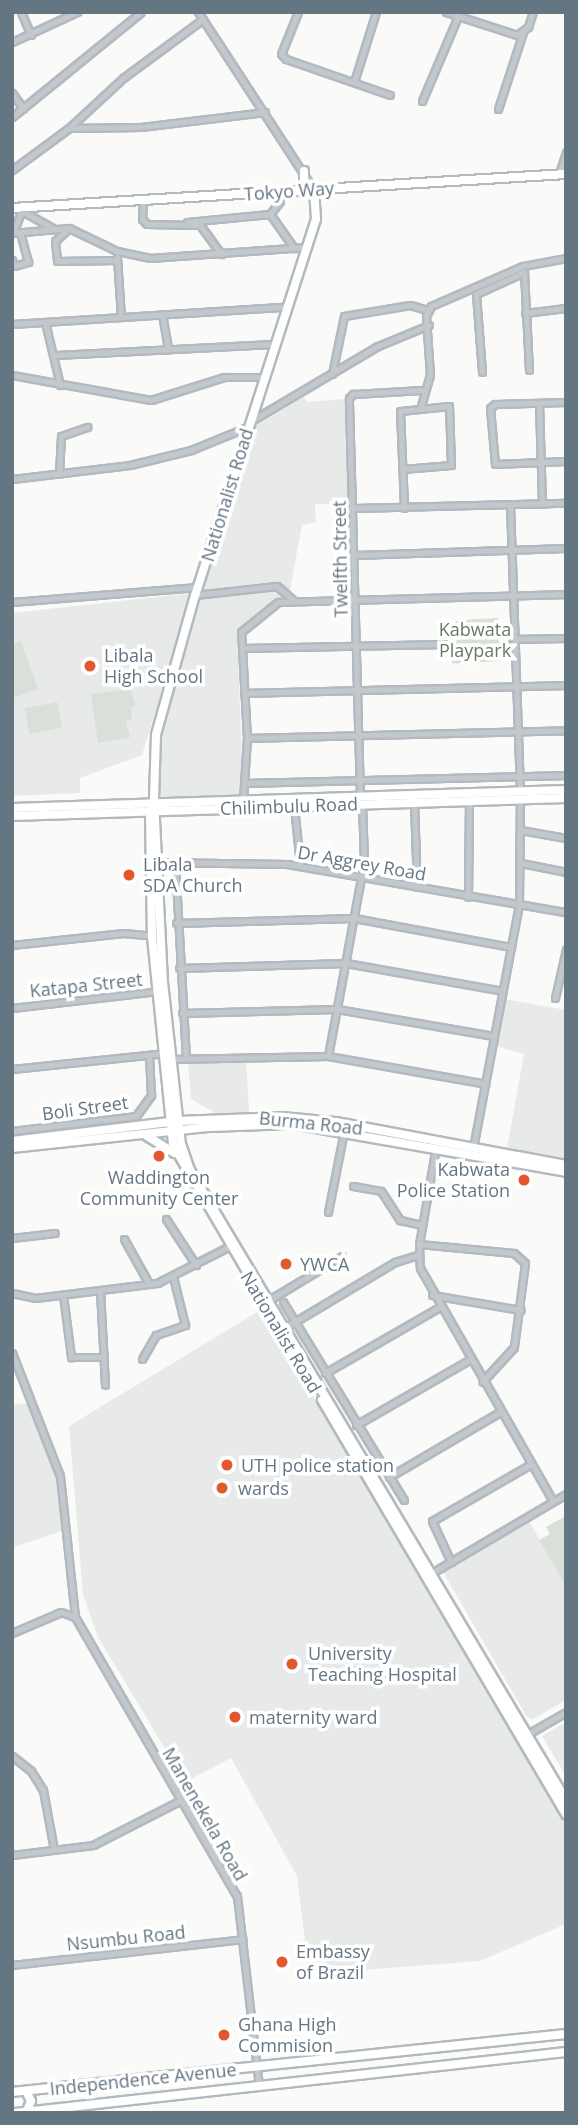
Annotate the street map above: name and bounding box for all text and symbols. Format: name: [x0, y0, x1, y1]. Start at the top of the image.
street label: Tokyo Way: [243, 177, 335, 205]
street label: Nationalist Road: [196, 426, 258, 564]
street label: Twelfth Street: [328, 500, 352, 618]
park label: Kabwata Playpark: [439, 619, 511, 662]
place label: Libala High School: [104, 645, 203, 688]
marker: Libala High School: [82, 658, 98, 674]
street label: Chilimbulu Road: [220, 793, 358, 819]
street label: Dr Aggrey Road: [296, 841, 428, 885]
place label: Libala SDA Church: [143, 854, 242, 896]
marker: Libala SDA Church: [121, 867, 137, 883]
street label: Katapa Street: [28, 968, 144, 1002]
street label: Boli Street: [41, 1091, 129, 1125]
street label: Burma Road: [258, 1107, 364, 1139]
marker: Waddington Community Center: [151, 1148, 167, 1164]
place label: Kabwata Police Station: [397, 1159, 510, 1202]
place label: Waddington Community Center: [80, 1167, 238, 1210]
marker: Kabwata Police Station: [516, 1172, 532, 1188]
place label: YWCA: [300, 1253, 349, 1275]
marker: YWCA: [278, 1256, 294, 1272]
street label: Nationalist Road: [236, 1267, 326, 1397]
place label: UTH police station: [241, 1454, 394, 1476]
marker: UTH police station: [219, 1457, 235, 1473]
place label: wards: [238, 1477, 289, 1499]
marker: wards: [212, 1478, 232, 1498]
place label: University Teaching Hospital: [308, 1643, 457, 1686]
marker: University Teaching Hospital: [282, 1654, 302, 1674]
place label: maternity ward: [249, 1706, 378, 1728]
marker: maternity ward: [227, 1709, 243, 1725]
street label: Manenekela Road: [158, 1744, 252, 1884]
street label: Nsumbu Road: [65, 1921, 187, 1955]
place label: Embassy of Brazil: [296, 1941, 370, 1983]
marker: Embassy of Brazil: [274, 1954, 290, 1970]
place label: Ghana High Commision: [238, 2014, 336, 2056]
marker: Ghana High Commision: [216, 2027, 232, 2043]
street label: Independence Avenue: [49, 2058, 237, 2100]

